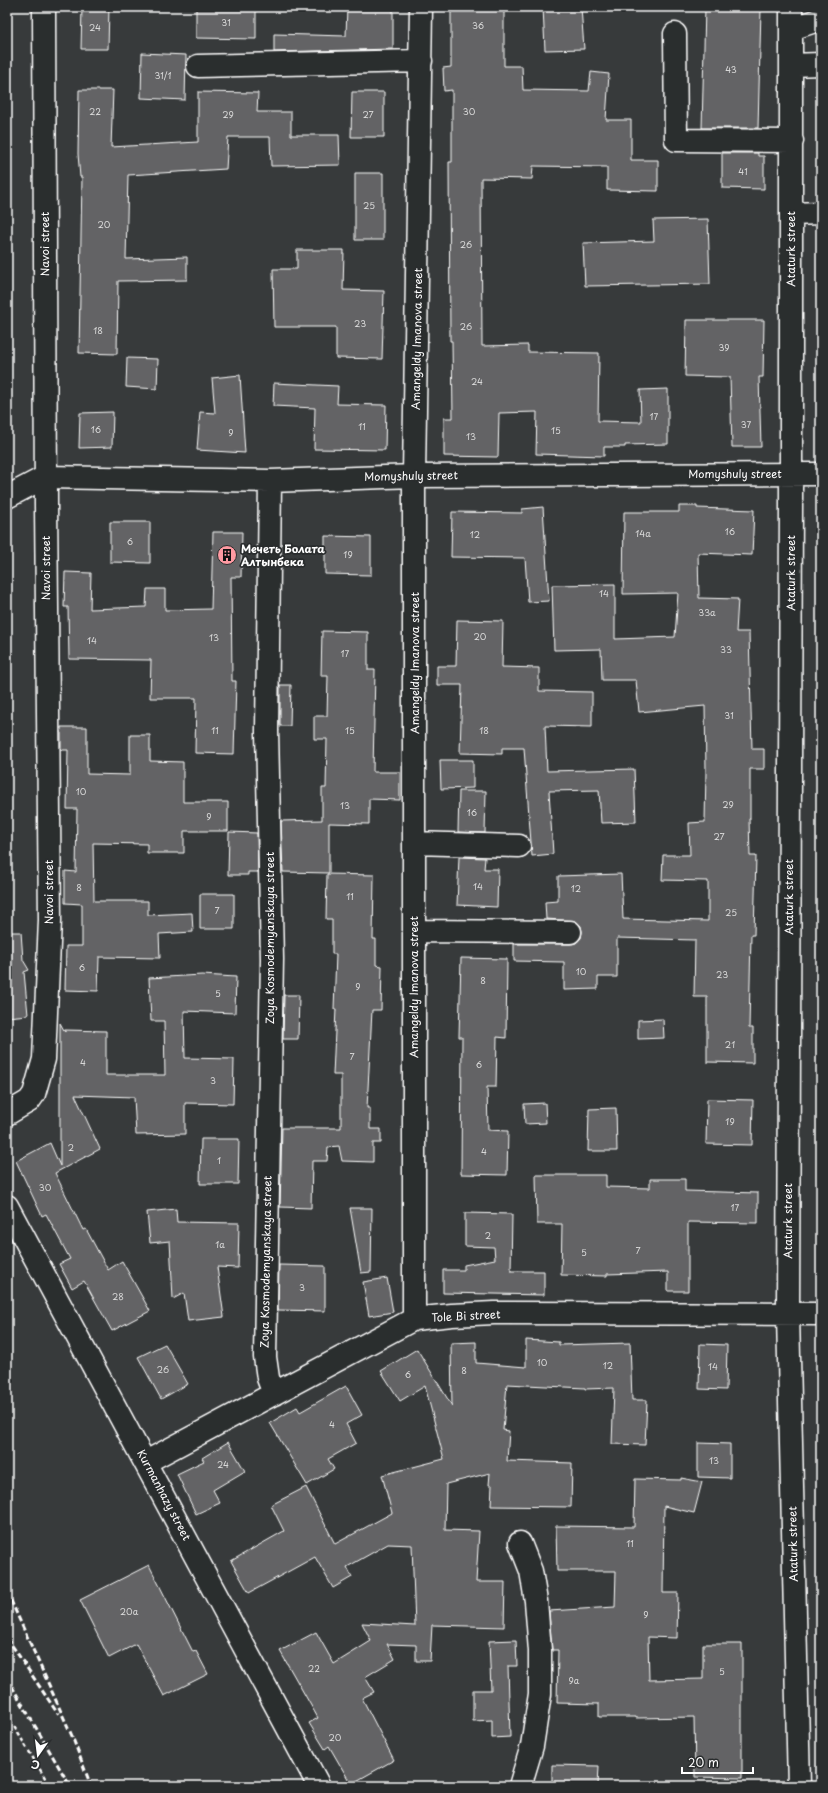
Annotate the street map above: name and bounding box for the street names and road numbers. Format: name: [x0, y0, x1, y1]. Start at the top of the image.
street label: Navoi street: [36, 211, 53, 276]
street label: Ataturk street: [782, 211, 799, 287]
street label: Amangeldy Imanova street: [407, 267, 426, 410]
street label: Momyshuly street: [688, 465, 782, 482]
street label: Momyshuly street: [364, 466, 458, 485]
street label: Navoi street: [37, 535, 54, 600]
street label: Ataturk street: [782, 535, 799, 611]
street label: Amangeldy Imanova street: [406, 592, 423, 734]
street label: Zoya Kosmodemyanskaya street: [261, 851, 278, 1024]
street label: Navoi street: [40, 859, 57, 924]
street label: Ataturk street: [780, 859, 797, 935]
street label: Amangeldy Imanova street: [405, 916, 422, 1058]
street label: Zoya Kosmodemyanskaya street: [255, 1175, 276, 1348]
street label: Ataturk street: [779, 1183, 796, 1259]
street label: Tole Bi street: [431, 1305, 501, 1326]
street label: Kurmanhazy street: [133, 1446, 196, 1544]
street label: Ataturk street: [783, 1506, 802, 1582]

